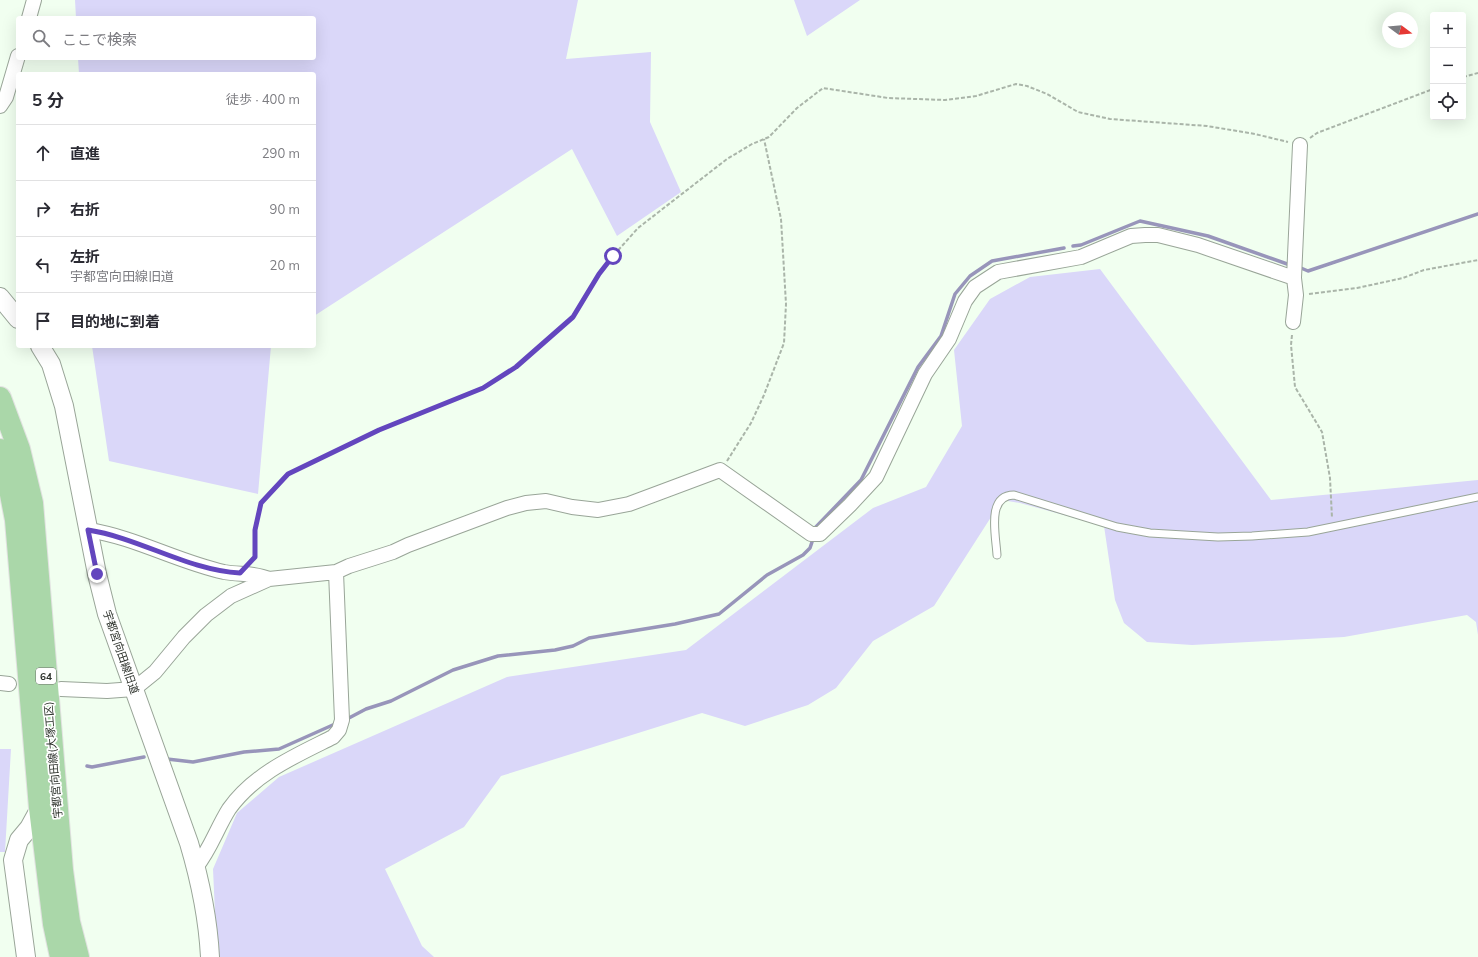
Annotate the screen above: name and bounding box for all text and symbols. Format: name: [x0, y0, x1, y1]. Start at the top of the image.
north arrow: [1382, 12, 1418, 48]
map controls: [1430, 12, 1466, 120]
button: +: [1430, 12, 1466, 48]
search box: [16, 16, 316, 60]
icon: search: [30, 27, 52, 49]
text: ここで検索: [62, 30, 137, 49]
button: −: [1430, 48, 1466, 84]
button: locate: [1430, 84, 1466, 120]
text: 5 分: [32, 89, 64, 110]
text: 徒歩 · 400 m: [226, 91, 300, 107]
icon: ahead: [32, 142, 54, 164]
text: 直進: [70, 144, 100, 163]
text: 290 m: [262, 145, 300, 161]
icon: right: [32, 198, 54, 220]
text: 右折: [70, 200, 100, 219]
text: 90 m: [270, 201, 300, 217]
text: 左折: [70, 247, 100, 266]
route start: [604, 247, 622, 265]
icon: left: [32, 254, 54, 276]
text: 20 m: [270, 257, 300, 273]
text: 宇都宮向田線旧道: [70, 268, 174, 284]
icon: arrive: [32, 310, 54, 332]
text: 目的地に到着: [70, 312, 160, 331]
route end: [88, 565, 106, 583]
street label: 宇都宮向田線旧道: [100, 608, 142, 696]
road number: 64: [36, 668, 56, 684]
street label: 宇都宮向田線(大塚工区): [41, 701, 65, 819]

